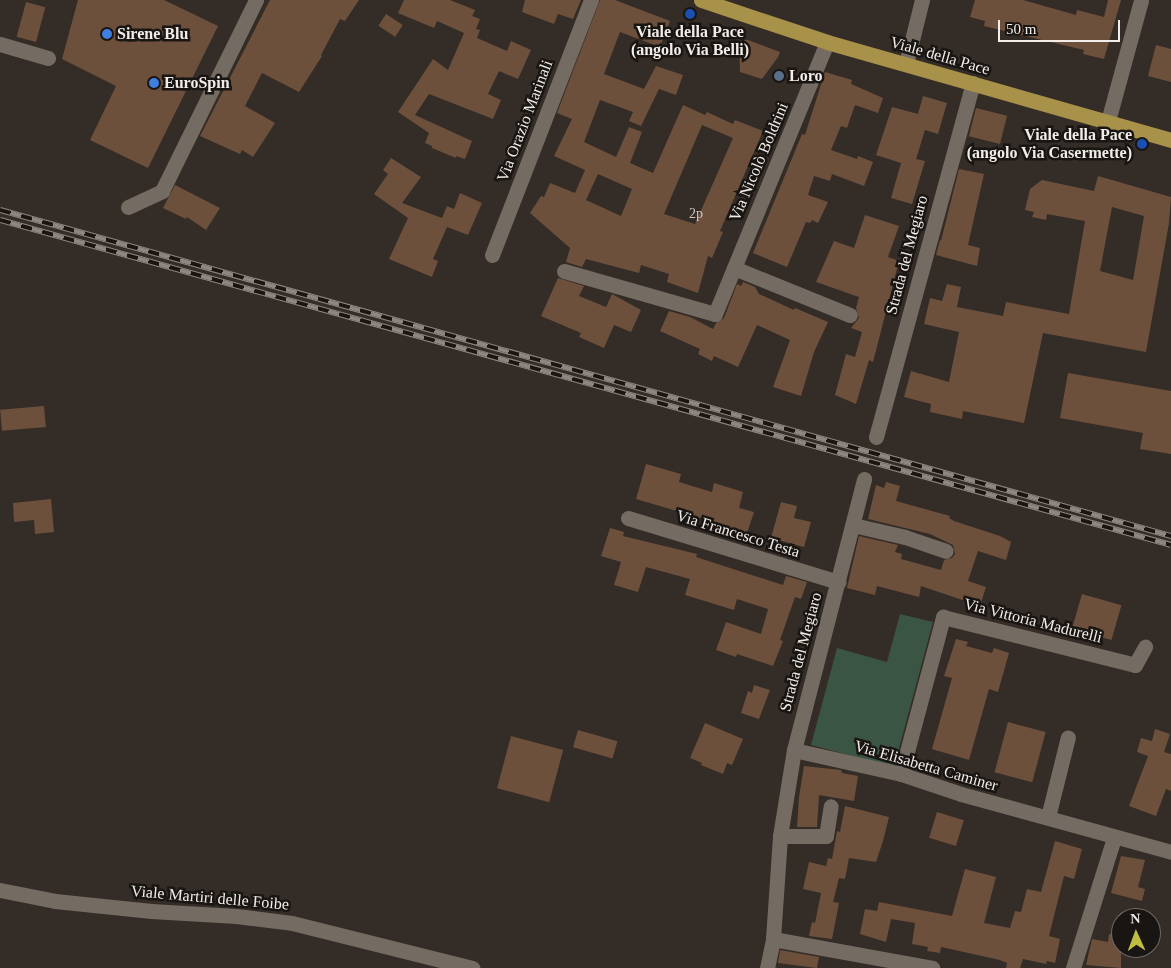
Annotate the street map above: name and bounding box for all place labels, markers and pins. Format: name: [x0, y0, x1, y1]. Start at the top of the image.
marker: Viale della Pace (angolo Via Belli): [684, 8, 696, 20]
place label: Viale della Pace (angolo Via Belli): [631, 22, 749, 60]
place label: Sirene Blu: [117, 24, 188, 44]
marker: Sirene Blu: [101, 28, 113, 40]
place label: Loro: [789, 66, 822, 86]
marker: Loro: [773, 70, 785, 82]
place label: EuroSpin: [164, 73, 230, 93]
marker: EuroSpin: [148, 77, 160, 89]
place label: Viale della Pace (angolo Via Casermette): [966, 125, 1132, 163]
marker: Viale della Pace (angolo Via Casermette): [1136, 138, 1148, 150]

